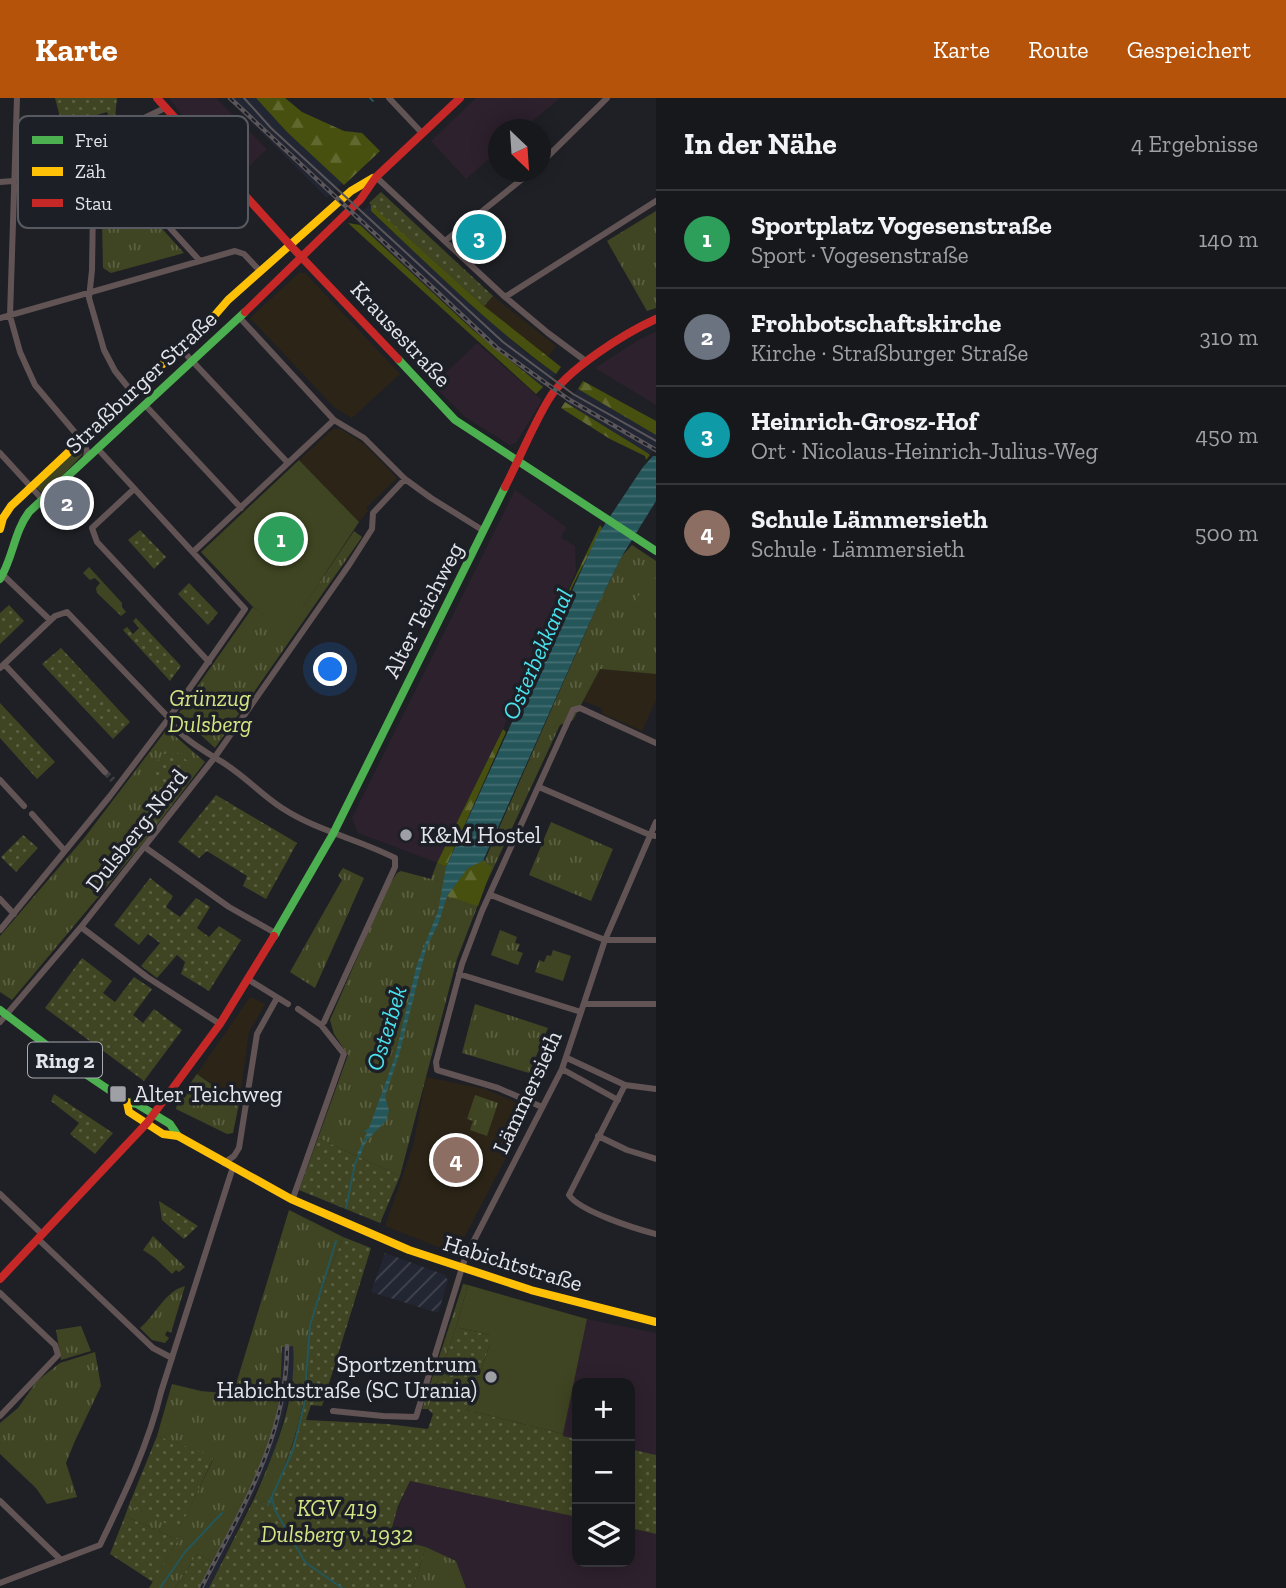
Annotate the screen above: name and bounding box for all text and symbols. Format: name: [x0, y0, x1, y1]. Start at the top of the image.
text: Karte: [35, 30, 118, 69]
text: Karte: [933, 35, 990, 64]
text: Route: [1028, 35, 1089, 64]
text: Gespeichert: [1127, 35, 1251, 64]
legend: [18, 116, 248, 228]
north arrow: [488, 119, 551, 182]
text: In der Nähe: [684, 126, 837, 162]
text: Frei: [75, 129, 108, 152]
text: 4 Ergebnisse: [1131, 130, 1258, 158]
text: Zäh: [75, 160, 106, 183]
text: Stau: [75, 192, 112, 215]
text: Sportplatz Vogesenstraße: [751, 209, 1052, 241]
pin: 3: [456, 211, 502, 263]
text: 1: [702, 225, 712, 253]
text: 140 m: [1198, 225, 1258, 253]
text: Sport · Vogesenstraße: [751, 241, 968, 269]
street label: Krausestraße: [345, 275, 457, 393]
street label: Straßburger Straße: [60, 305, 222, 459]
text: Frohbotschaftskirche: [751, 307, 1001, 339]
text: 2: [701, 323, 713, 351]
text: 310 m: [1200, 323, 1258, 351]
text: Kirche · Straßburger Straße: [751, 339, 1028, 367]
text: Heinrich-Grosz-Hof: [751, 405, 978, 437]
text: 3: [701, 421, 713, 449]
text: 450 m: [1196, 421, 1258, 449]
text: Ort · Nicolaus-Heinrich-Julius-Weg: [751, 437, 1098, 465]
pin: 2: [44, 477, 90, 529]
text: Schule Lämmersieth: [751, 503, 988, 535]
pin: 1: [258, 513, 304, 565]
text: 4: [700, 519, 714, 547]
text: 500 m: [1195, 519, 1258, 547]
text: Schule · Lämmersieth: [751, 535, 965, 563]
street label: Alter Teichweg: [377, 537, 469, 682]
water label: Osterbekkanal: [495, 584, 579, 724]
your location: [313, 652, 347, 686]
park label: Grünzug Dulsberg: [168, 684, 252, 738]
street label: Dulsberg-Nord: [79, 763, 193, 897]
place label: K&M Hostel: [420, 821, 541, 849]
marker: K&M Hostel: [398, 827, 414, 843]
water label: Osterbek: [359, 982, 413, 1074]
street label: Lämmersieth: [486, 1026, 568, 1158]
road number: Ring 2: [28, 1042, 102, 1077]
place label: Alter Teichweg: [134, 1080, 283, 1108]
marker: Alter Teichweg: [108, 1084, 128, 1104]
pin: 4: [433, 1134, 479, 1186]
street label: Habichtstraße: [440, 1229, 586, 1297]
place label: Sportzentrum Habichtstraße (SC Urania): [216, 1350, 477, 1404]
marker: Sportzentrum Habichtstraße (SC Urania): [483, 1369, 499, 1385]
map controls: [572, 1378, 635, 1567]
button: +: [572, 1378, 635, 1441]
button: −: [572, 1441, 635, 1504]
park label: KGV 419 Dulsberg v. 1932: [261, 1494, 413, 1548]
button: layers: [572, 1504, 635, 1567]

